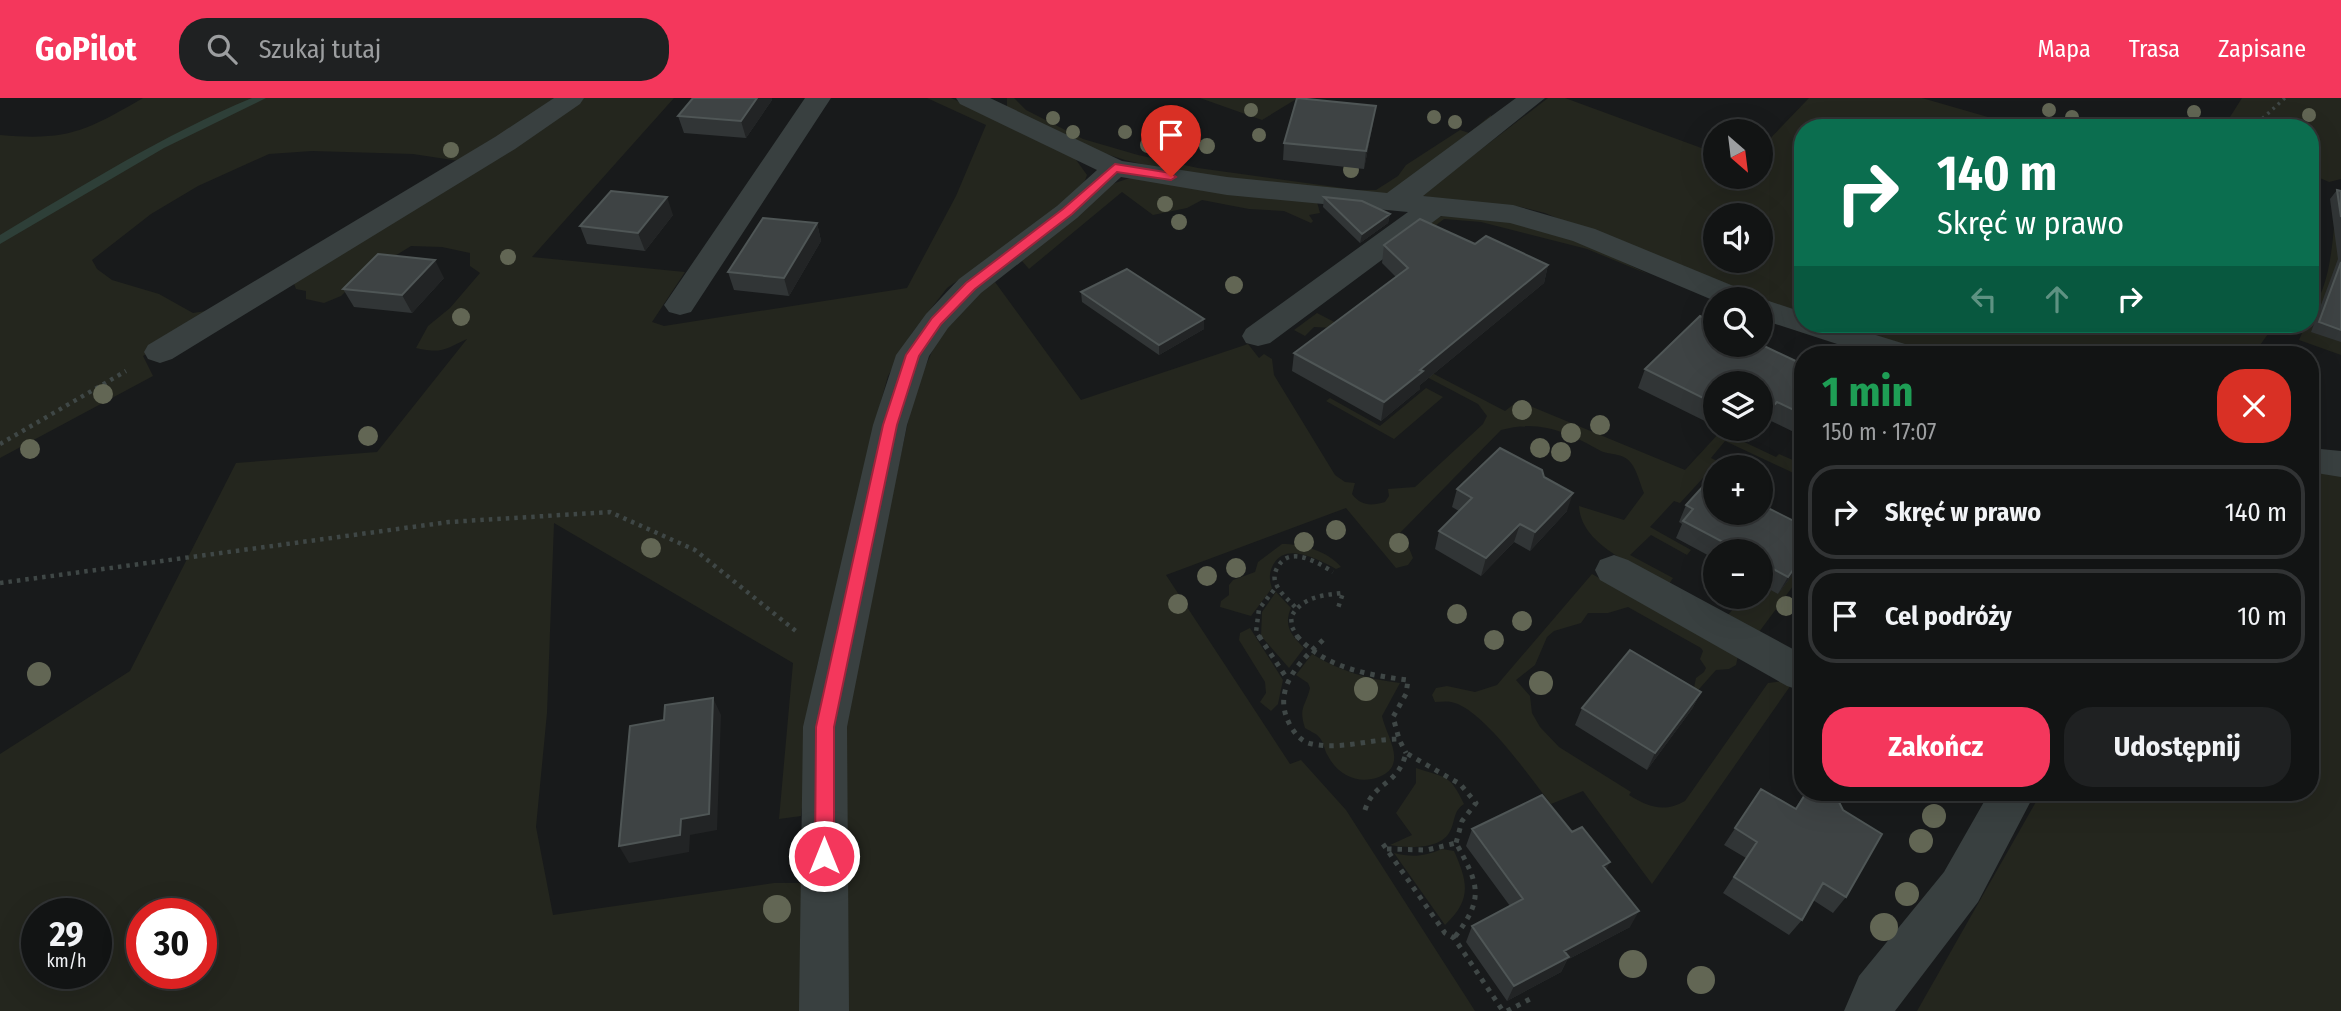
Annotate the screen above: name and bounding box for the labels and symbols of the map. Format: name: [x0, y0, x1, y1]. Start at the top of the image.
pin: [1141, 105, 1201, 177]
north arrow: [1703, 119, 1773, 189]
position arrow: [787, 819, 861, 893]
speed limit sign: 30: [126, 898, 217, 989]

